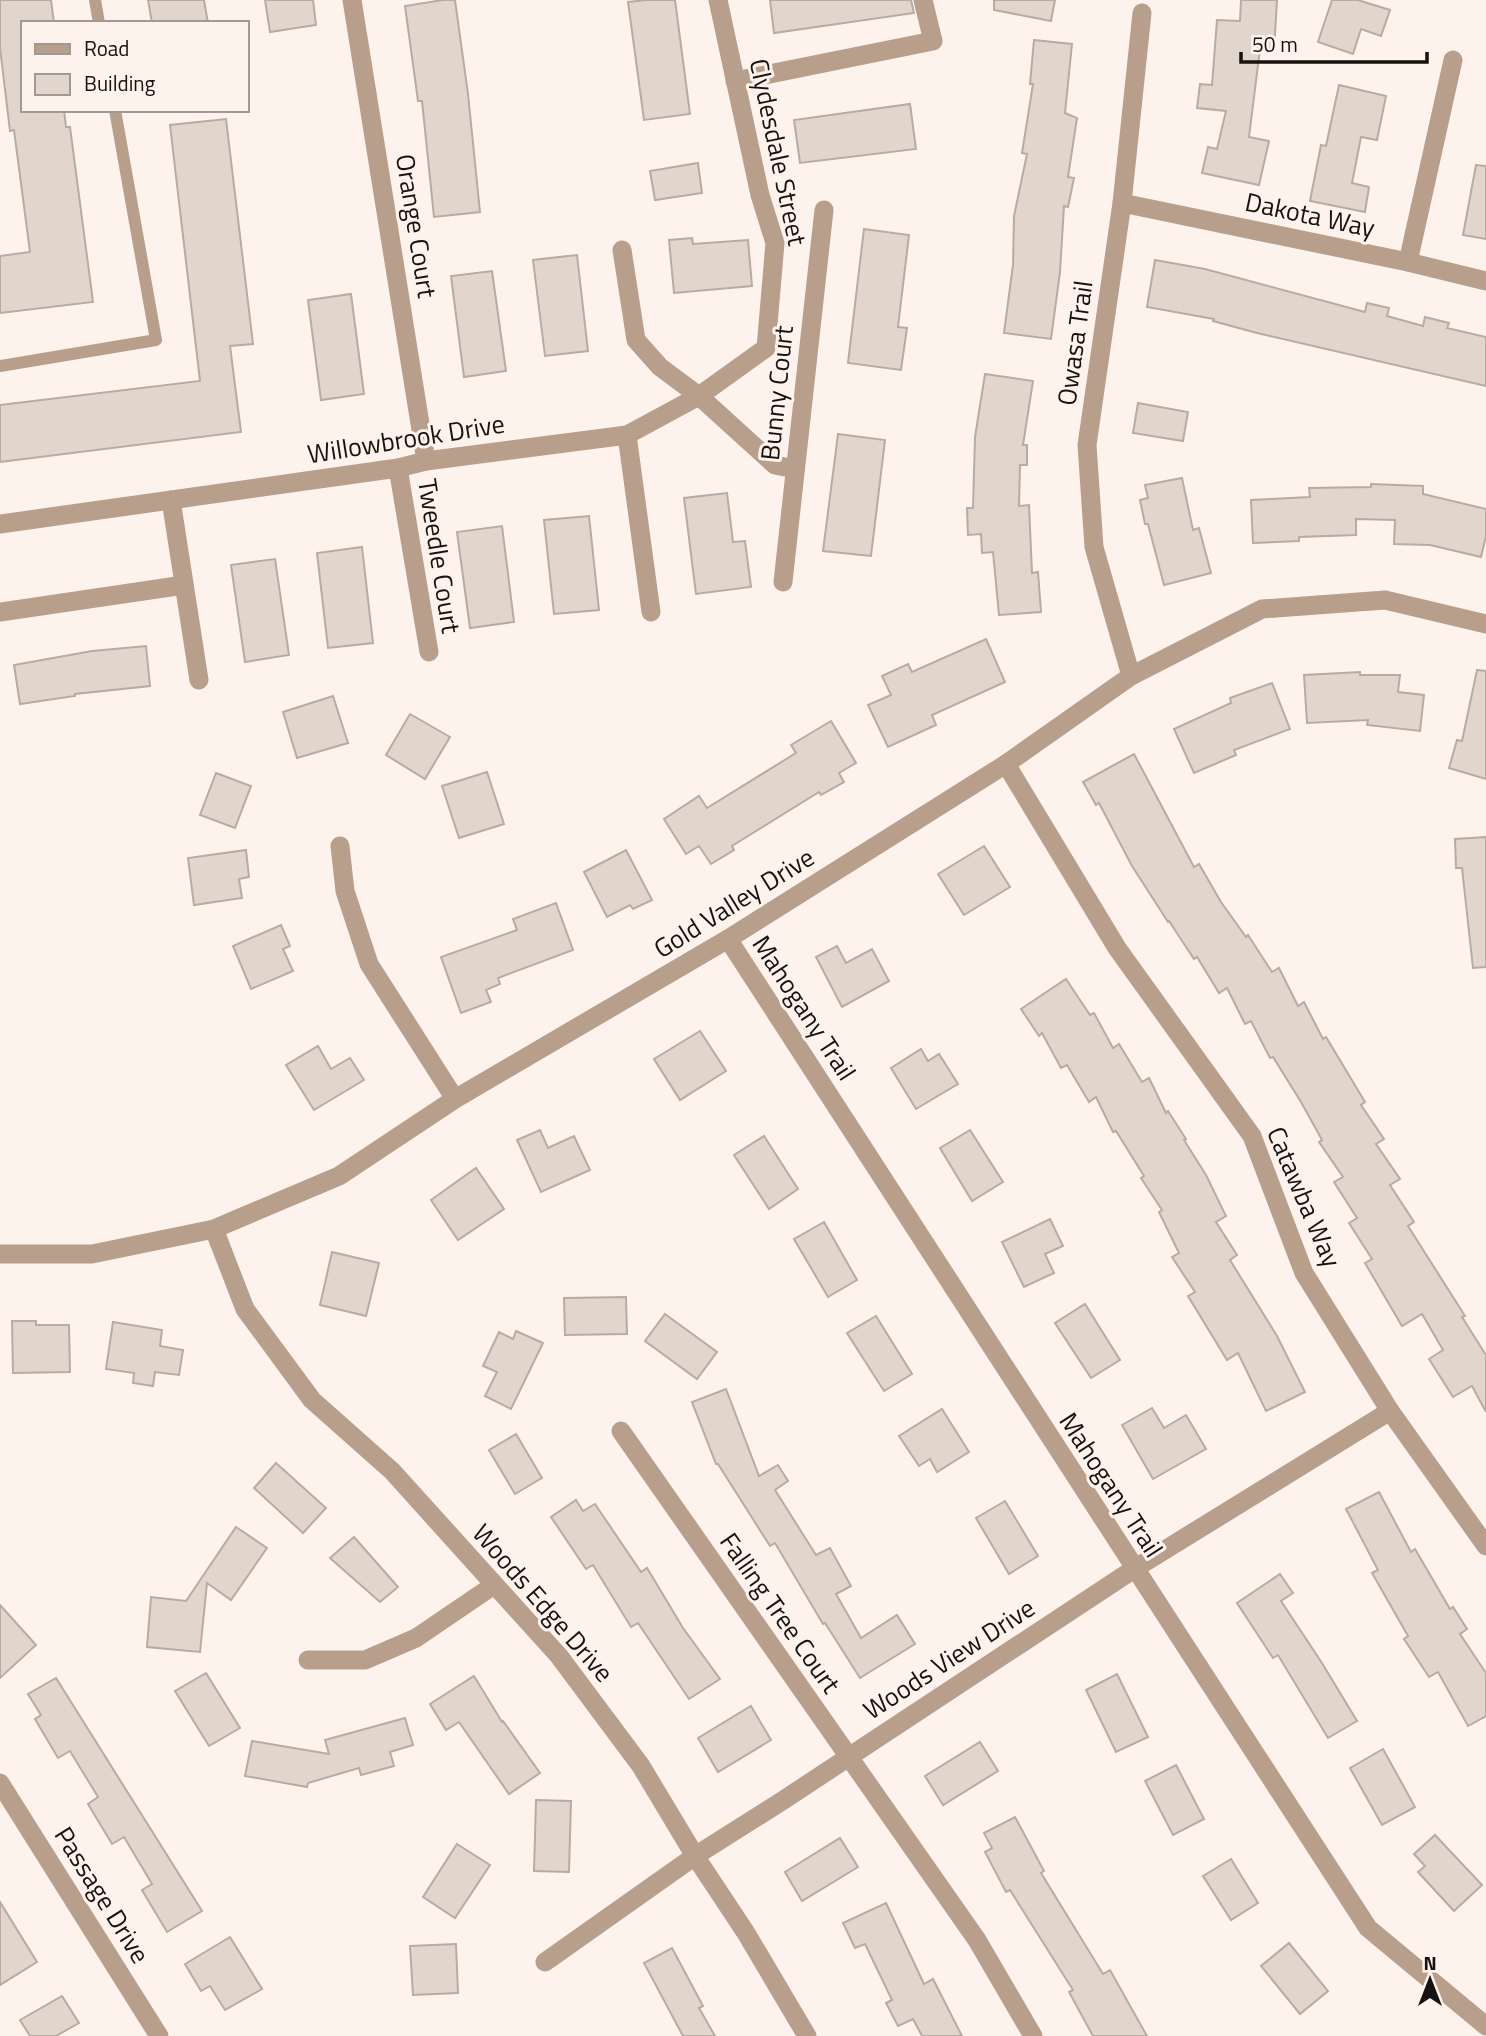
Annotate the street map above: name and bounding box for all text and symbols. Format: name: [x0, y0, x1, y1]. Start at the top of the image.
legend: [21, 21, 248, 112]
scale bar: [1241, 21, 1426, 65]
text: 50 m: [1252, 28, 1298, 60]
text: Road: [84, 32, 129, 64]
street label: Clydesdale Street: [740, 55, 817, 249]
text: Building: [84, 67, 156, 99]
street label: Orange Court: [386, 151, 447, 301]
street label: Dakota Way: [1242, 182, 1378, 247]
street label: Owasa Trail: [1046, 278, 1103, 408]
street label: Bunny Court: [750, 324, 803, 462]
street label: Willowbrook Drive: [305, 404, 507, 473]
street label: Tweedle Court: [408, 476, 471, 636]
street label: Gold Valley Drive: [646, 838, 822, 968]
street label: Mahogany Trail: [743, 927, 866, 1088]
street label: Catawba Way: [1257, 1120, 1352, 1273]
street label: Mahogany Trail: [1050, 1404, 1173, 1565]
street label: Woods Edge Drive: [464, 1515, 623, 1690]
street label: Falling Tree Court: [710, 1524, 850, 1701]
street label: Woods View Drive: [855, 1588, 1042, 1729]
street label: Passage Drive: [45, 1819, 160, 1971]
north arrow: [1395, 1945, 1465, 2015]
text: N: [1423, 1948, 1437, 1977]

